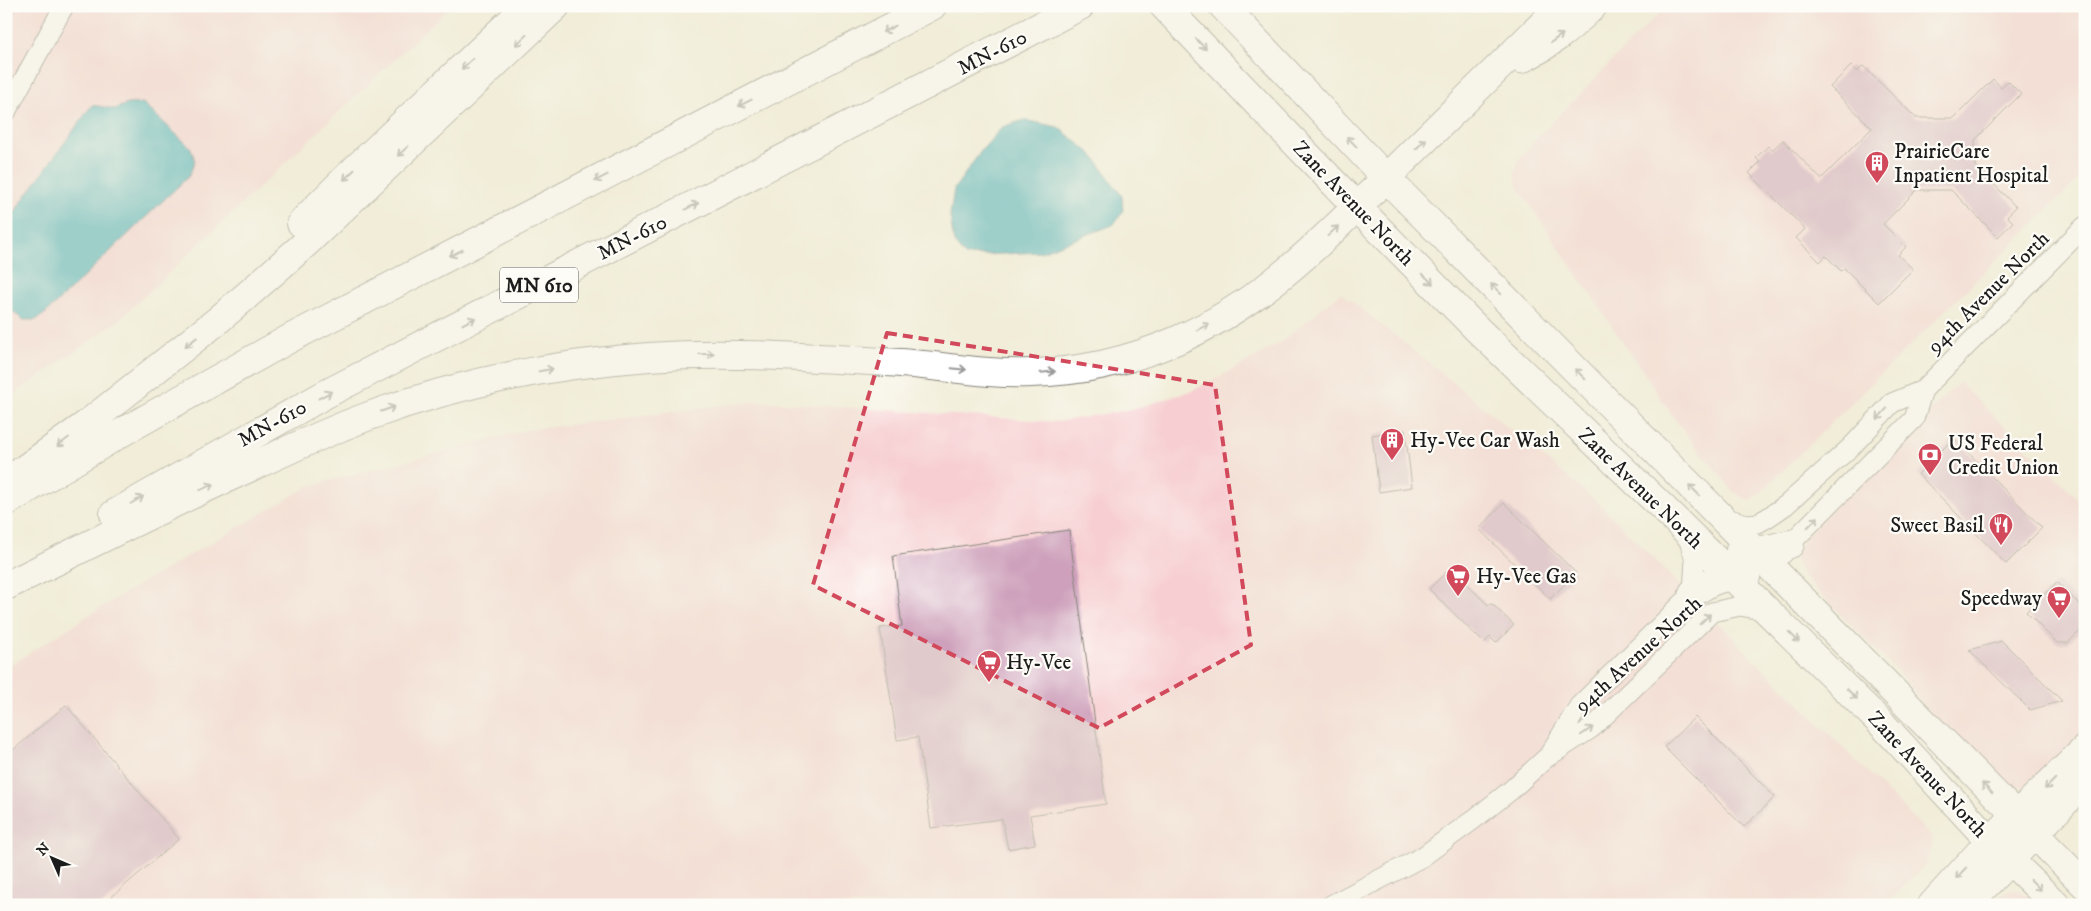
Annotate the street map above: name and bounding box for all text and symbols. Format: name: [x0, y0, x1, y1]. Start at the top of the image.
street label: MN-610: [953, 24, 1032, 81]
one-way arrow: [882, 25, 897, 34]
one-way arrow: [1550, 32, 1564, 43]
one-way arrow: [514, 34, 527, 46]
one-way arrow: [1195, 38, 1207, 50]
one-way arrow: [460, 58, 473, 70]
one-way arrow: [738, 99, 753, 108]
street label: Zane Avenue North: [1287, 136, 1420, 272]
one-way arrow: [1346, 136, 1358, 149]
one-way arrow: [1415, 138, 1427, 150]
place label: PrairieCare Inpatient Hospital: [1894, 139, 2049, 189]
one-way arrow: [396, 145, 409, 157]
building icon: PrairieCare Inpatient Hospital: [1864, 150, 1890, 184]
one-way arrow: [343, 169, 355, 181]
one-way arrow: [593, 173, 608, 183]
one-way arrow: [684, 201, 699, 211]
street label: MN-610: [593, 209, 672, 266]
one-way arrow: [1327, 225, 1339, 237]
street label: 94th Avenue North: [1921, 226, 2055, 360]
one-way arrow: [449, 249, 464, 258]
road number: MN 610: [500, 268, 578, 302]
one-way arrow: [1422, 273, 1434, 285]
one-way arrow: [1490, 283, 1502, 296]
one-way arrow: [461, 316, 476, 325]
one-way arrow: [1195, 322, 1210, 331]
one-way arrow: [185, 336, 198, 347]
one-way arrow: [698, 349, 715, 359]
one-way arrow: [537, 364, 553, 374]
one-way arrow: [951, 364, 967, 374]
one-way arrow: [1040, 367, 1056, 377]
one-way arrow: [1574, 368, 1586, 381]
one-way arrow: [317, 390, 332, 400]
street label: MN-610: [234, 394, 311, 453]
one-way arrow: [380, 404, 395, 413]
one-way arrow: [1876, 408, 1887, 421]
street label: Zane Avenue North: [1572, 422, 1708, 555]
building icon: Hy-Vee Car Wash: [1379, 427, 1405, 461]
place label: Hy-Vee Car Wash: [1410, 428, 1560, 454]
place label: US Federal Credit Union: [1948, 431, 2059, 481]
one-way arrow: [56, 437, 70, 447]
bank icon: US Federal Credit Union: [1917, 442, 1943, 476]
one-way arrow: [199, 482, 214, 491]
one-way arrow: [1688, 484, 1700, 496]
one-way arrow: [129, 495, 144, 504]
restaurant icon: Sweet Basil: [1988, 512, 2014, 546]
place label: Sweet Basil: [1890, 513, 1985, 539]
one-way arrow: [1807, 515, 1819, 528]
supermarket icon: Hy-Vee Gas: [1445, 563, 1471, 597]
place label: Hy-Vee Gas: [1476, 564, 1576, 590]
supermarket icon: Speedway: [2046, 585, 2072, 619]
place label: Speedway: [1960, 586, 2043, 612]
street label: 94th Avenue North: [1569, 591, 1708, 719]
one-way arrow: [1698, 614, 1710, 626]
one-way arrow: [1788, 631, 1800, 644]
supermarket icon: Hy-Vee: [976, 649, 1002, 683]
place label: Hy-Vee: [1006, 650, 1072, 676]
one-way arrow: [1846, 688, 1858, 700]
street label: Zane Avenue North: [1862, 706, 1993, 844]
one-way arrow: [1579, 726, 1593, 736]
one-way arrow: [2044, 778, 2057, 790]
one-way arrow: [1981, 782, 1993, 794]
north arrow: [28, 834, 78, 884]
text: N: [33, 839, 54, 860]
one-way arrow: [1955, 867, 1967, 880]
one-way arrow: [2030, 879, 2042, 891]

